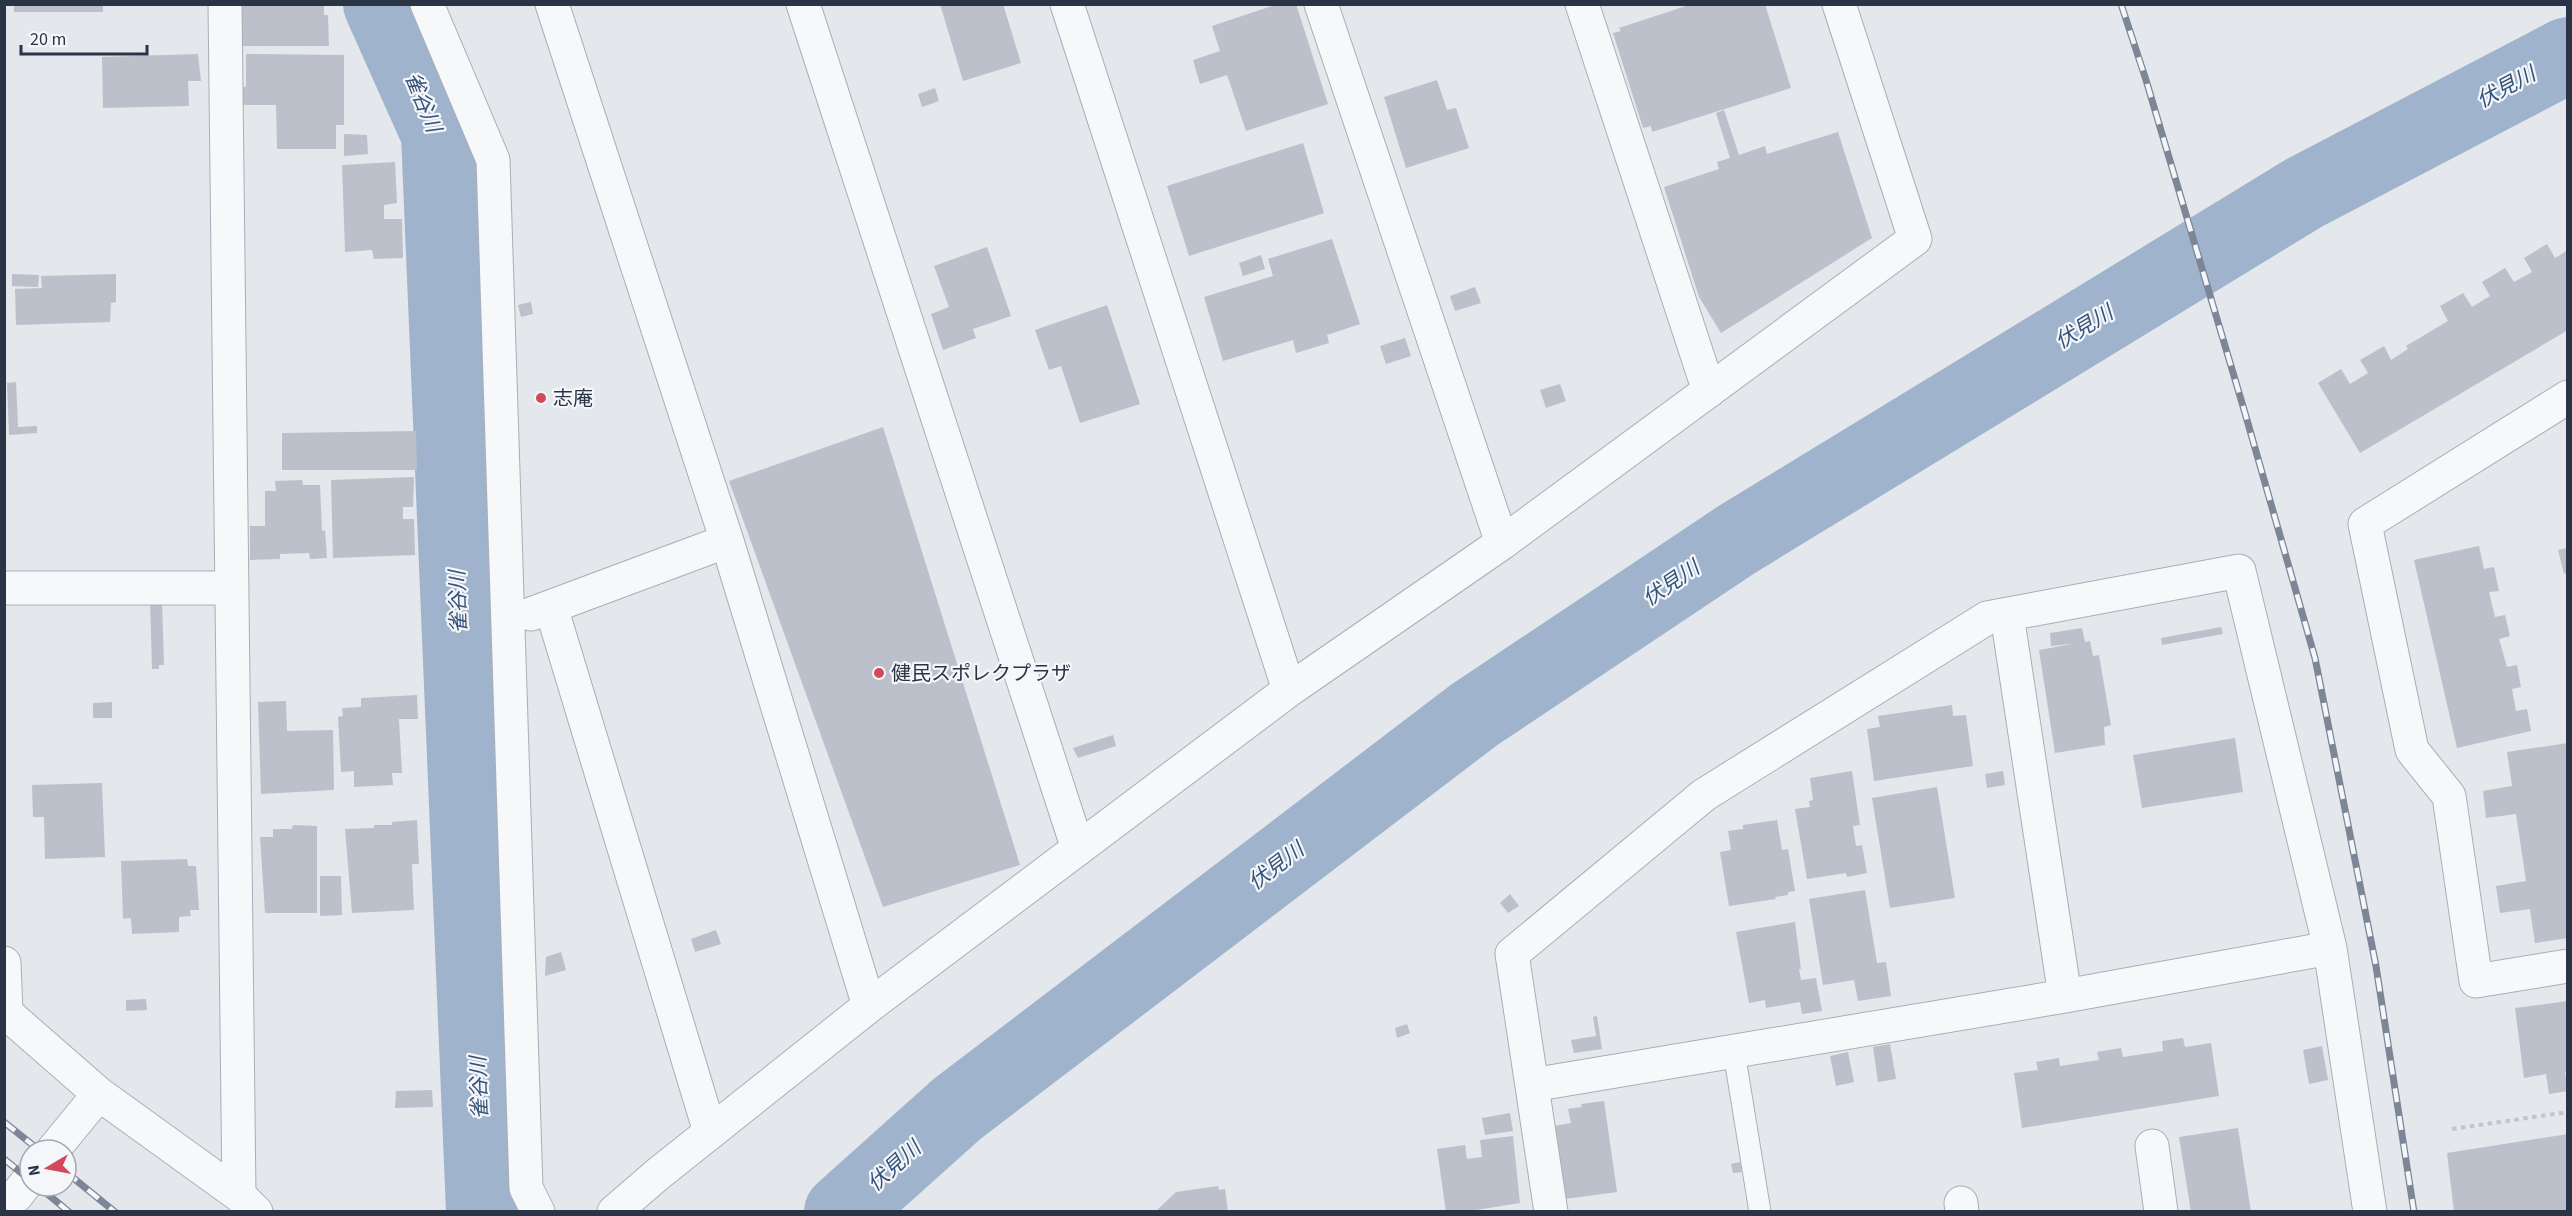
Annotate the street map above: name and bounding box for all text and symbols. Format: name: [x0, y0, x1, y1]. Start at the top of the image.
scale bar: [21, 18, 147, 56]
text: 20 m: [30, 27, 66, 52]
water label: 伏見川: [2471, 58, 2543, 115]
water label: 雀谷川: [397, 67, 449, 139]
water label: 伏見川: [2049, 297, 2120, 356]
place label: 志庵: [553, 385, 593, 413]
marker: 志庵: [534, 391, 548, 405]
water label: 伏見川: [1636, 552, 1707, 613]
water label: 雀谷川: [442, 568, 474, 634]
place label: 健民スポレクプラザ: [891, 660, 1071, 688]
marker: 健民スポレクプラザ: [872, 666, 886, 680]
water label: 伏見川: [1242, 834, 1312, 897]
water label: 雀谷川: [463, 1054, 495, 1120]
water label: 伏見川: [861, 1132, 929, 1198]
north arrow: [18, 1138, 78, 1198]
text: N: [22, 1163, 46, 1178]

